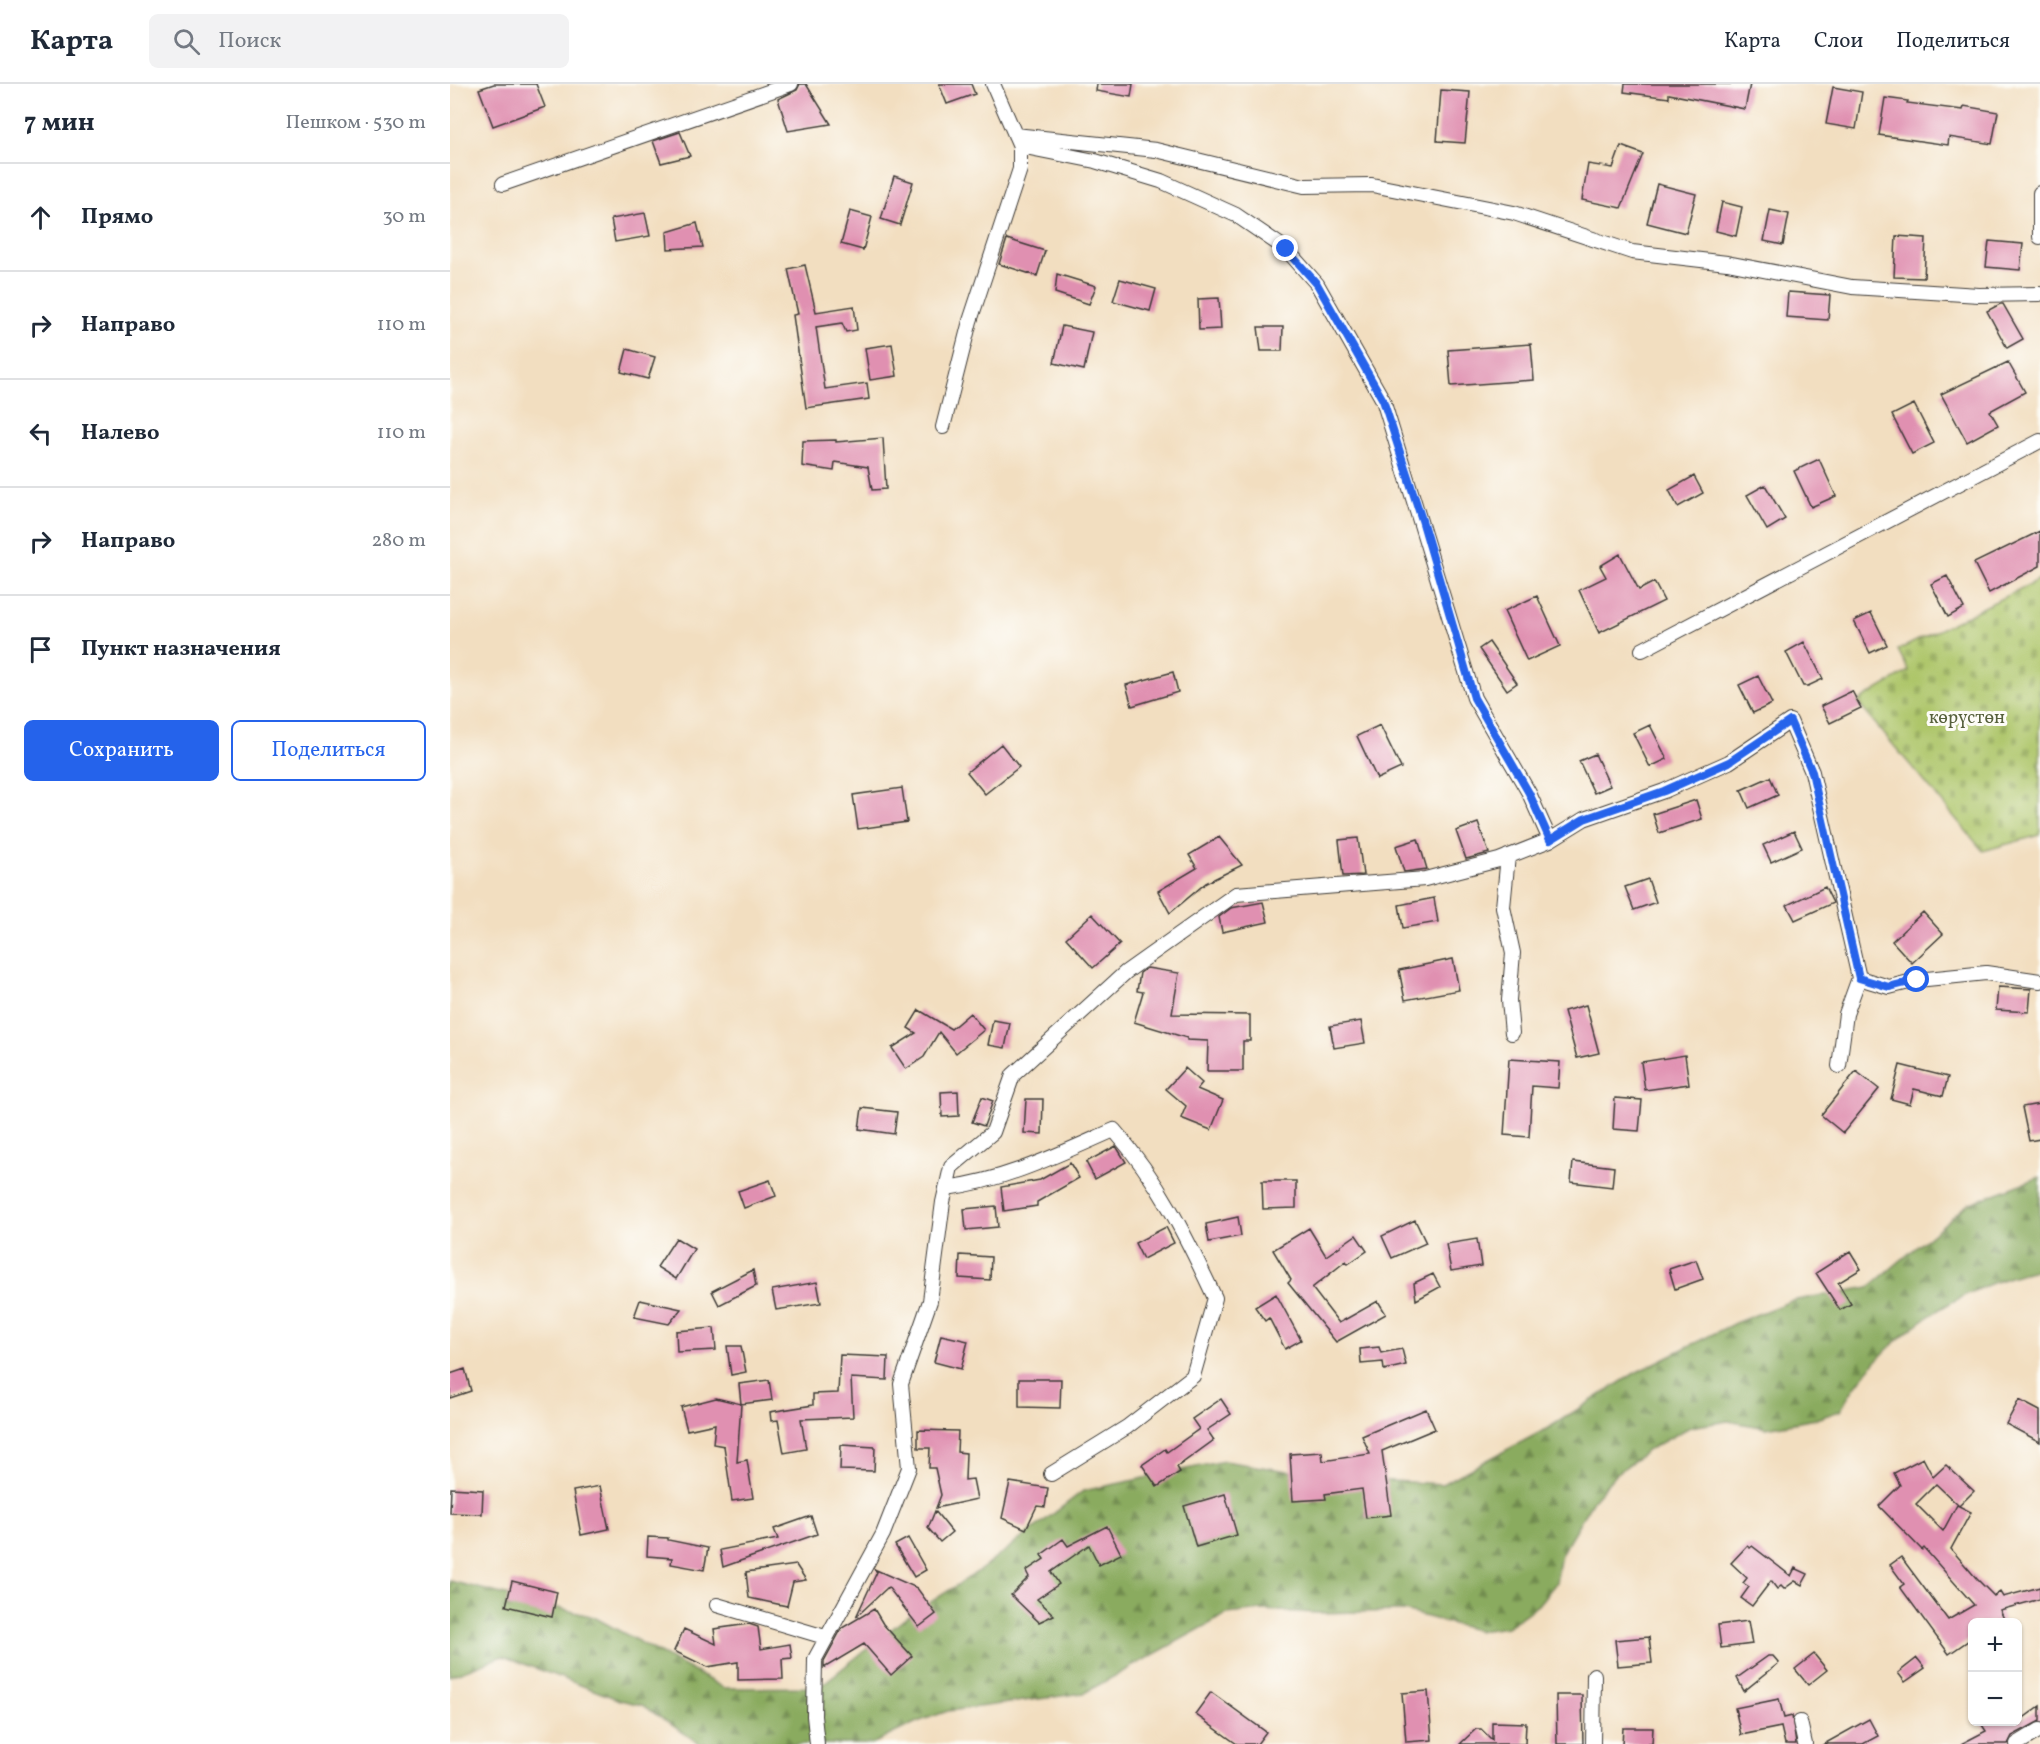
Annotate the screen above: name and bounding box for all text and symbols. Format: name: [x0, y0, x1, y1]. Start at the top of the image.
search box: [149, 14, 569, 68]
text: Карта: [30, 22, 113, 61]
icon: search: [170, 25, 203, 58]
text: Поиск: [218, 26, 281, 57]
text: Карта: [1724, 27, 1781, 56]
text: Слои: [1814, 27, 1863, 56]
text: Поделиться: [1896, 27, 2010, 56]
text: 7 мин: [24, 105, 95, 141]
text: Пешком · 530 m: [286, 109, 426, 137]
icon: ahead: [24, 201, 57, 234]
text: Прямо: [81, 202, 153, 233]
text: 30 m: [382, 203, 426, 231]
route end: [1272, 235, 1298, 261]
icon: right: [24, 309, 57, 342]
text: Направо: [81, 310, 175, 341]
text: 110 m: [377, 311, 426, 339]
icon: left: [24, 417, 57, 450]
text: Налево: [81, 418, 160, 449]
text: 110 m: [377, 419, 426, 447]
icon: right: [24, 525, 57, 558]
text: Направо: [81, 526, 175, 557]
text: 280 m: [371, 527, 426, 555]
icon: arrive: [24, 633, 57, 666]
text: Пункт назначения: [81, 634, 281, 665]
park label: көрүстөн: [1929, 706, 2005, 731]
button: Сохранить: [24, 720, 219, 781]
button: Поделиться: [231, 720, 426, 781]
route start: [1903, 966, 1929, 992]
map controls: [1968, 1618, 2022, 1726]
button: +: [1968, 1618, 2022, 1672]
button: −: [1968, 1672, 2022, 1726]

